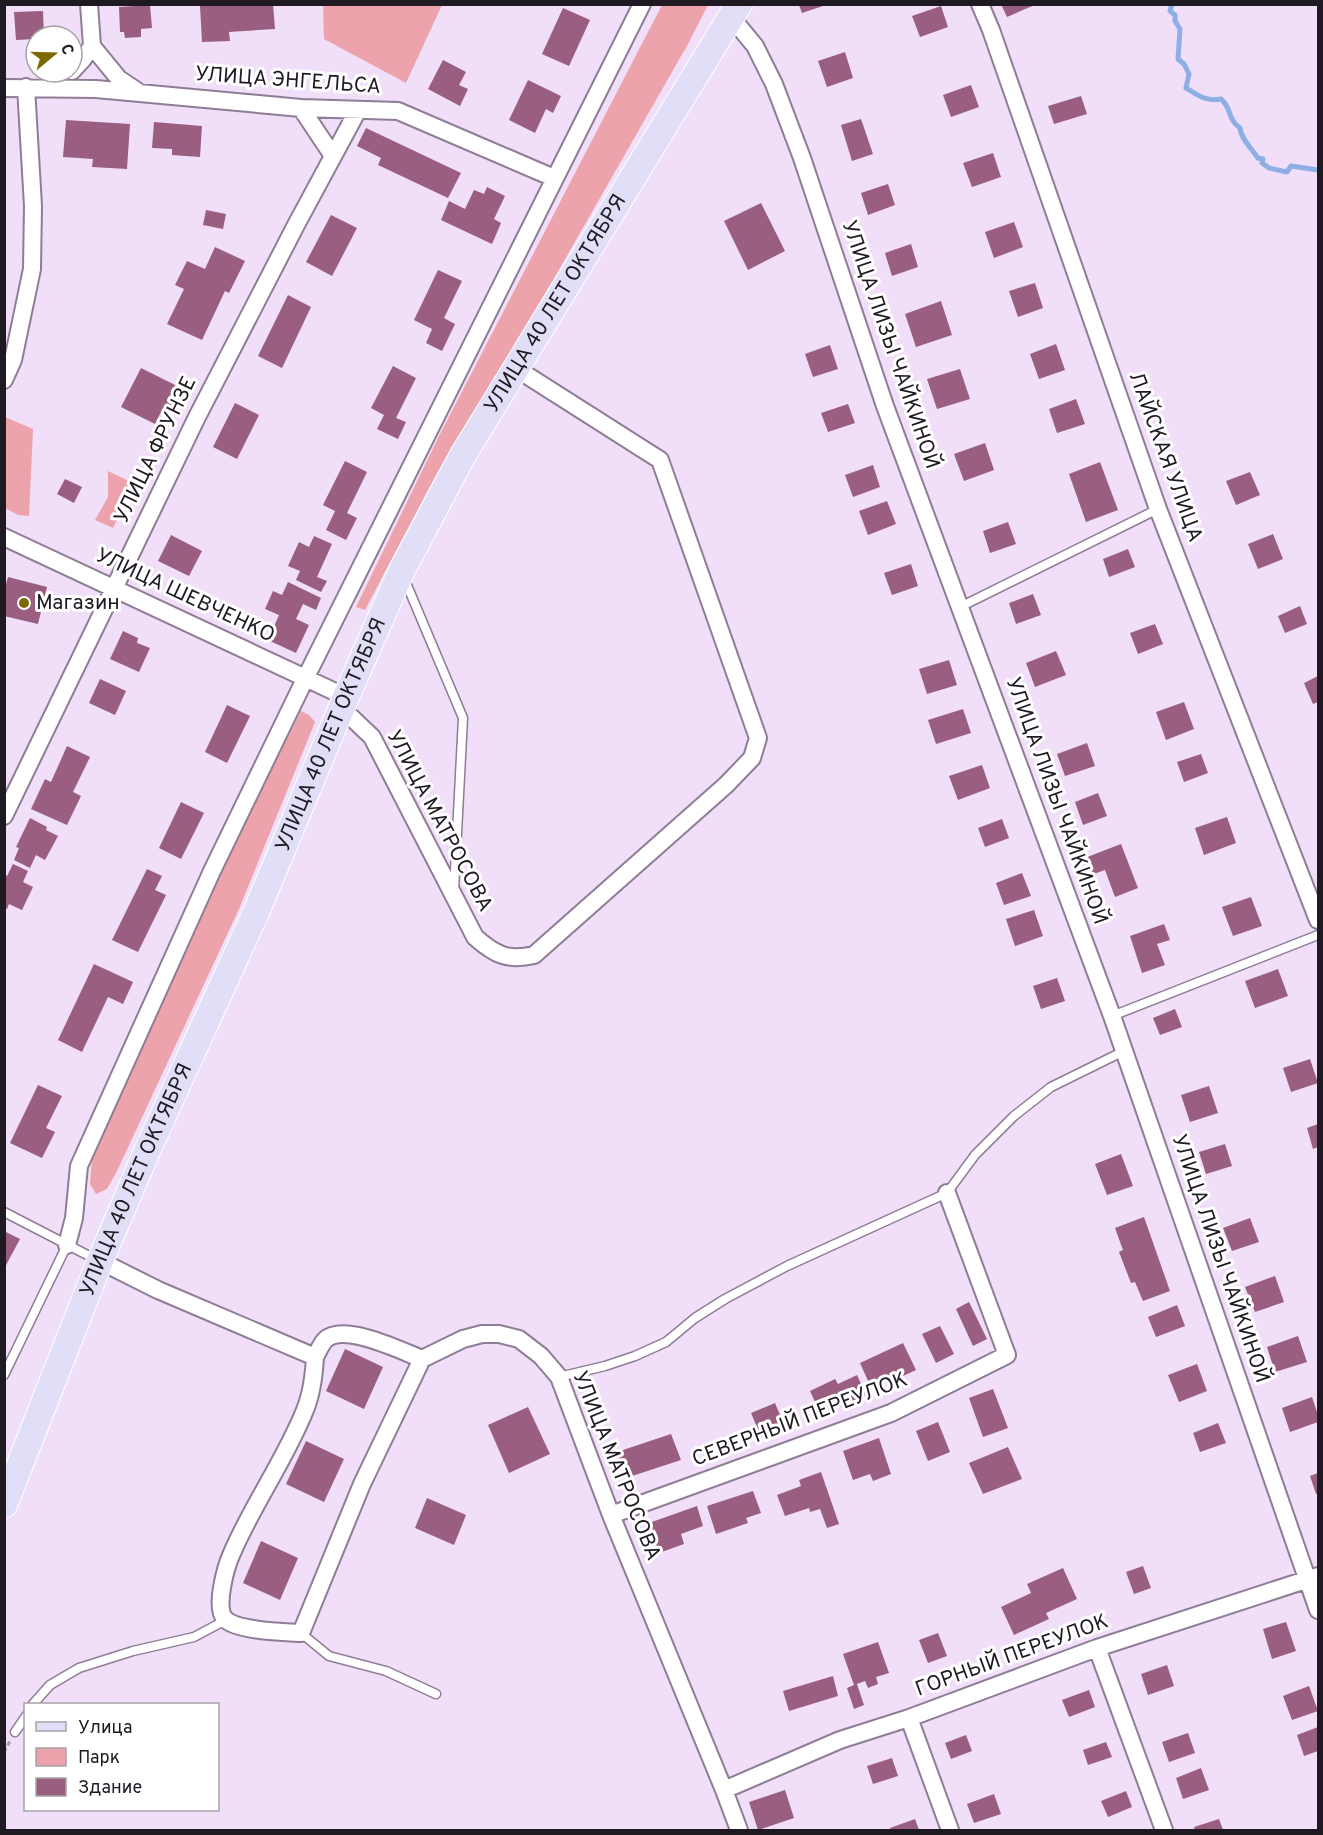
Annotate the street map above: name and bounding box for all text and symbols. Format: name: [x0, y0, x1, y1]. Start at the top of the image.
north arrow: [24, 24, 84, 84]
text: С: [55, 42, 77, 58]
street label: УЛИЦА ЭНГЕЛЬСА: [194, 61, 382, 101]
street label: УЛИЦА 40 ЛЕТ ОКТЯБРЯ: [478, 189, 633, 418]
street label: УЛИЦА ЛИЗЫ ЧАЙКИНОЙ: [835, 217, 946, 473]
street label: ЛАЙСКАЯ УЛИЦА: [1122, 368, 1209, 546]
street label: УЛИЦА ФРУНЗЕ: [109, 372, 203, 528]
street label: УЛИЦА ШЕВЧЕНКО: [91, 543, 279, 649]
place label: Магазин: [36, 590, 120, 617]
marker: Магазин: [17, 596, 31, 610]
street label: УЛИЦА 40 ЛЕТ ОКТЯБРЯ: [269, 614, 393, 856]
street label: УЛИЦА ЛИЗЫ ЧАЙКИНОЙ: [999, 673, 1114, 928]
street label: УЛИЦА МАТРОСОВА: [380, 725, 498, 917]
street label: УЛИЦА 40 ЛЕТ ОКТЯБРЯ: [74, 1059, 199, 1300]
street label: УЛИЦА ЛИЗЫ ЧАЙКИНОЙ: [1165, 1131, 1276, 1387]
street label: СЕВЕРНЫЙ ПЕРЕУЛОК: [688, 1365, 912, 1474]
street label: УЛИЦА МАТРОСОВА: [566, 1367, 666, 1565]
street label: ГОРНЫЙ ПЕРЕУЛОК: [911, 1608, 1112, 1704]
legend: [24, 1703, 219, 1811]
text: Улица: [78, 1717, 132, 1740]
text: Парк: [78, 1747, 120, 1770]
text: Здание: [78, 1777, 142, 1800]

